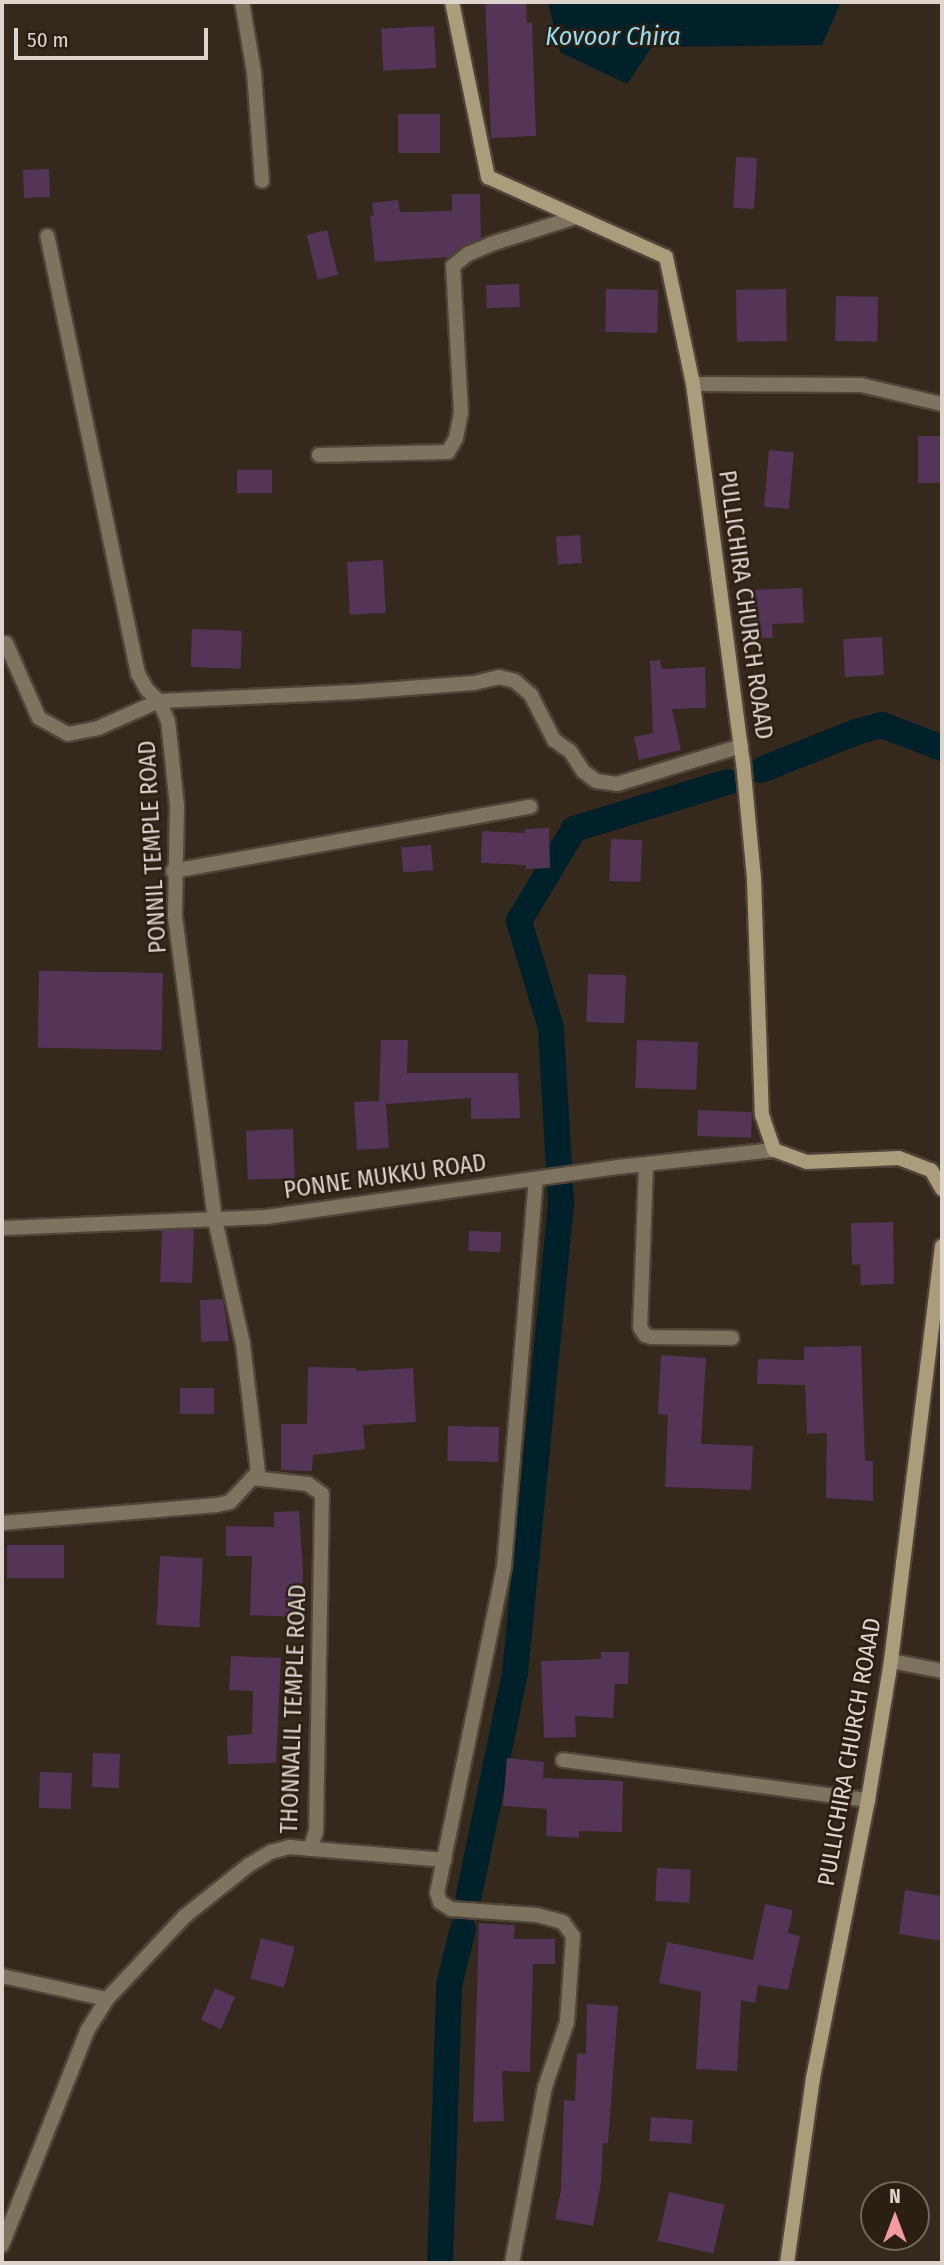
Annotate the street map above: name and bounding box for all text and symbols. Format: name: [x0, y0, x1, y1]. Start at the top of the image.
scale bar: [18, 14, 212, 58]
water label: Kovoor Chira: [545, 21, 681, 53]
text: 50 m: [27, 27, 69, 53]
street label: PULLICHIRA CHURCH ROAAD: [712, 469, 778, 741]
street label: PONNIL TEMPLE ROAD: [133, 740, 173, 954]
street label: PONNE MUKKU ROAD: [282, 1149, 488, 1205]
street label: THONNALIL TEMPLE ROAD: [275, 1584, 313, 1834]
street label: PULLICHIRA CHURCH ROAAD: [812, 1616, 888, 1888]
north arrow: [860, 2181, 930, 2251]
text: N: [889, 2185, 901, 2208]

